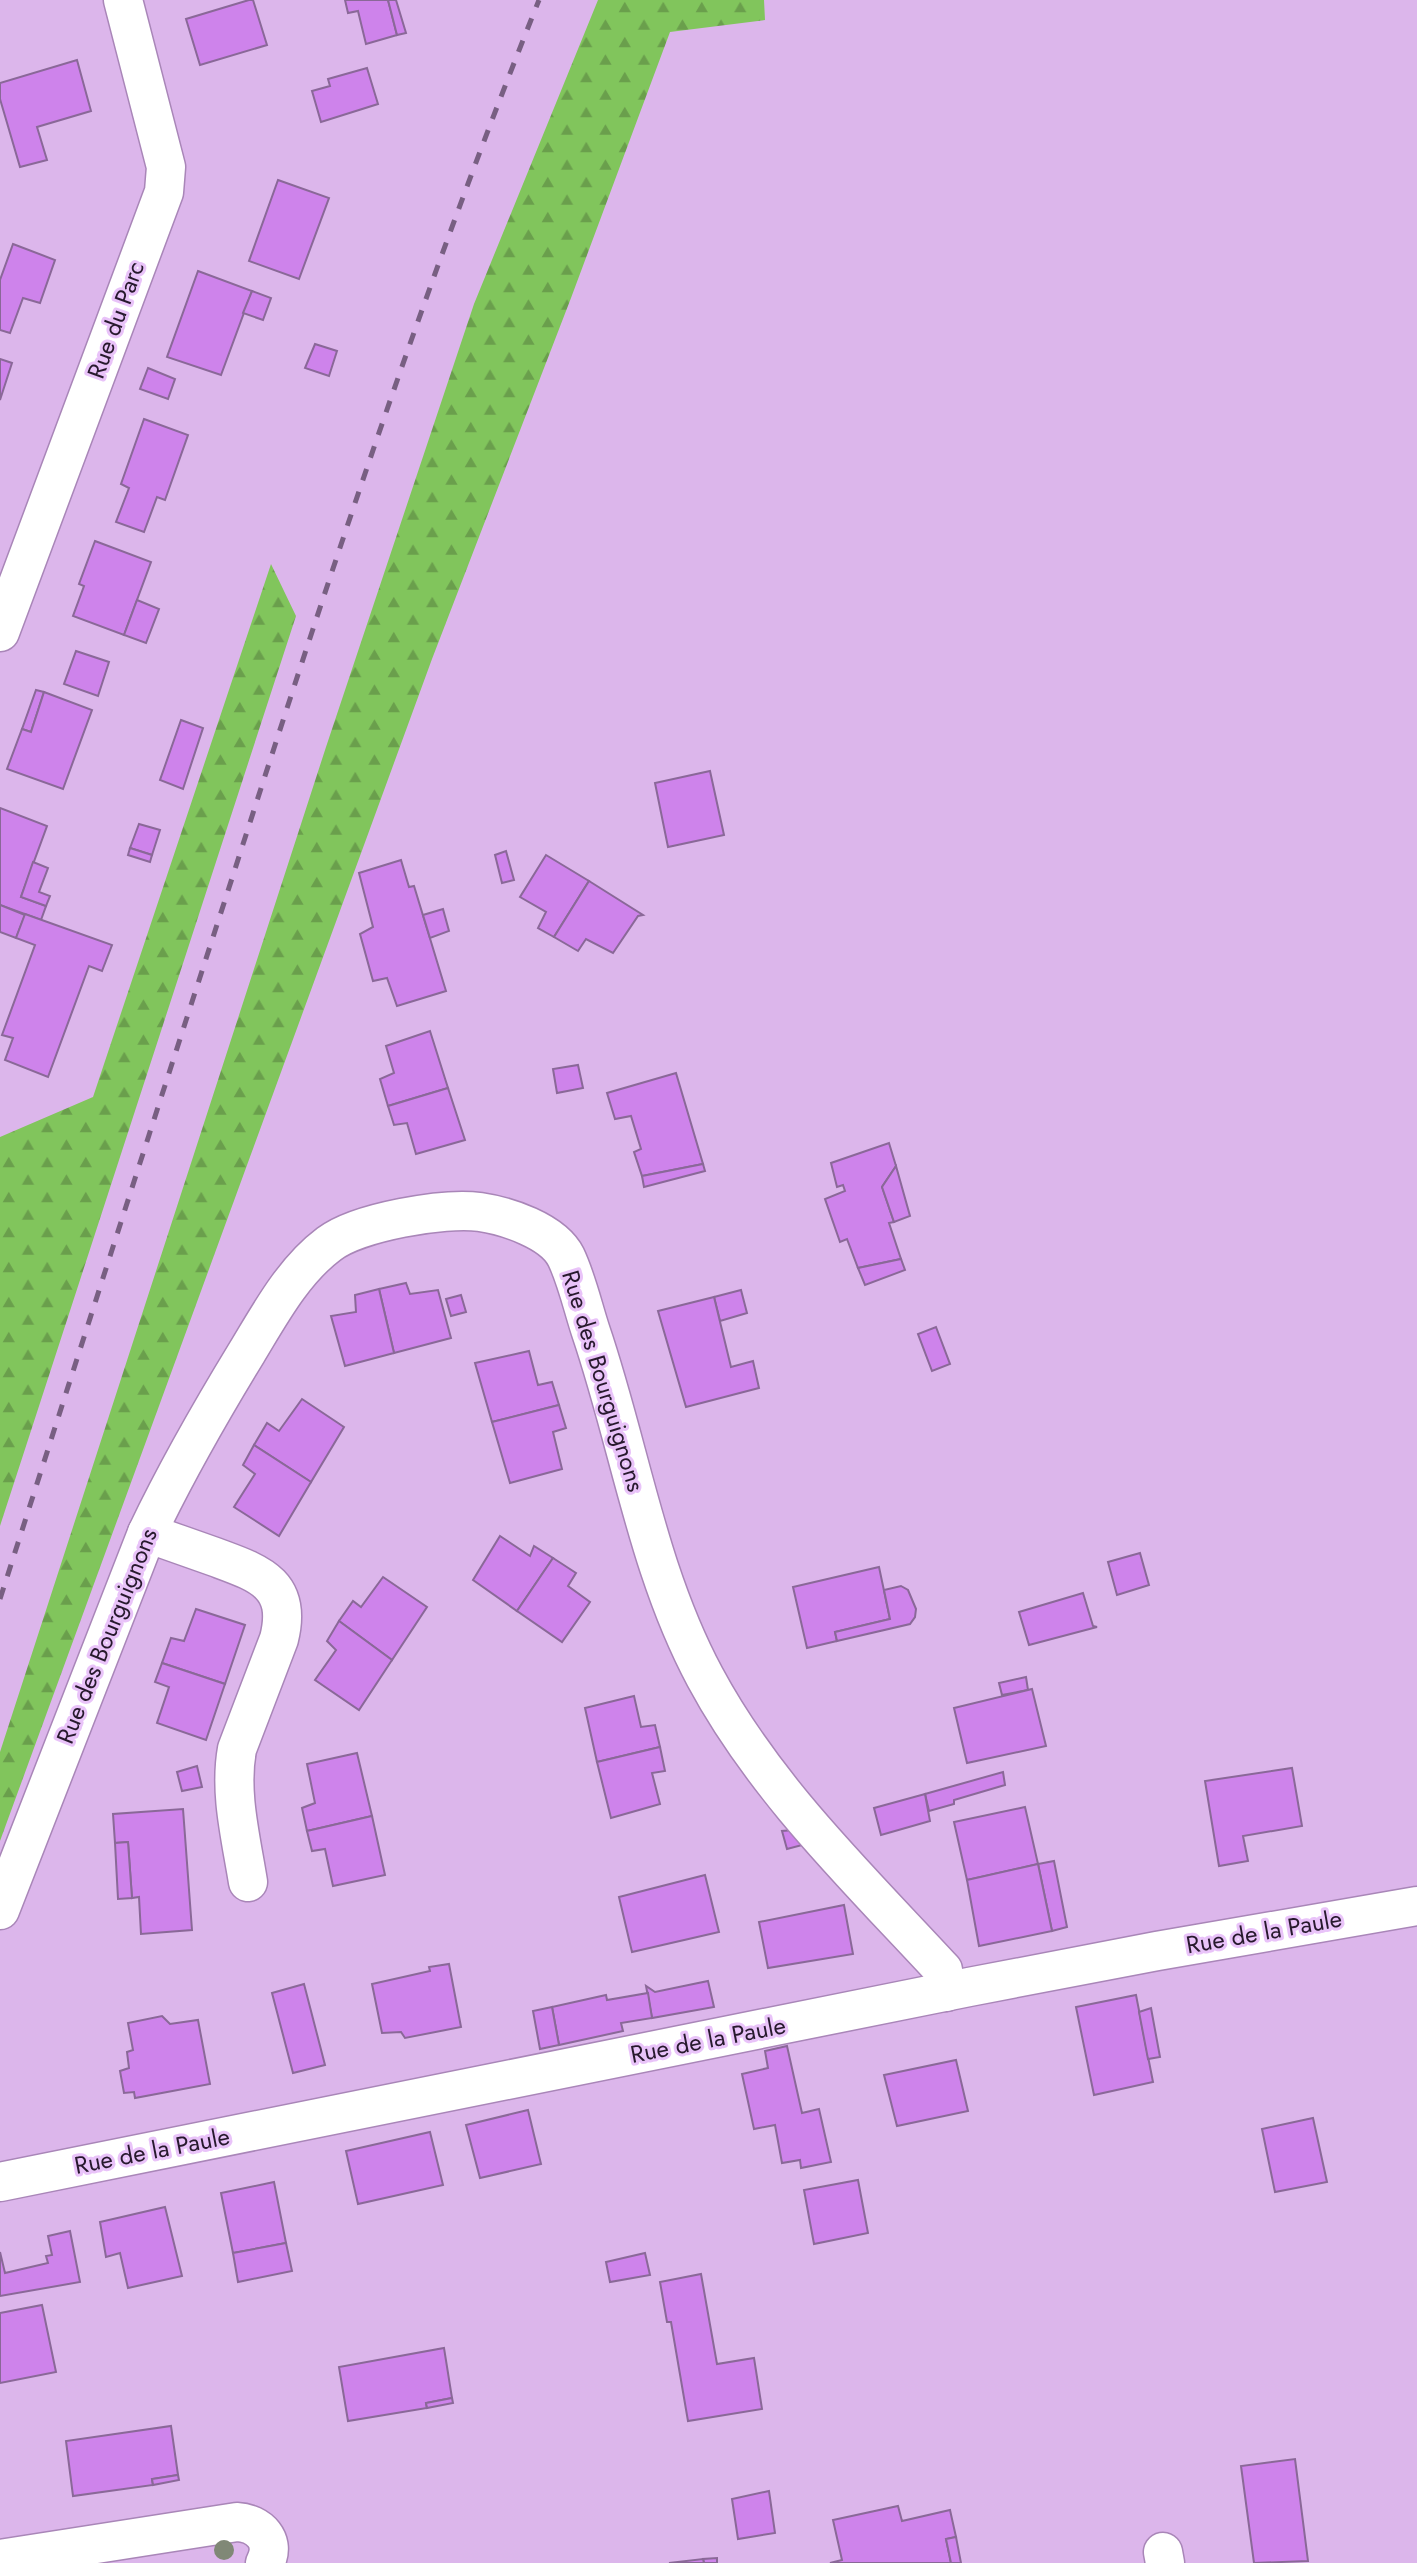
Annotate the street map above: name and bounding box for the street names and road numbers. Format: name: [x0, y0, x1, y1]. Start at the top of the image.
street label: Rue du Parc: [78, 256, 153, 383]
street label: Rue des Bourguignons: [553, 1266, 654, 1496]
street label: Rue des Bourguignons: [47, 1523, 166, 1749]
street label: Rue de la Paule: [1183, 1901, 1345, 1962]
street label: Rue de la Paule: [627, 2007, 789, 2072]
street label: Rue de la Paule: [71, 2118, 233, 2183]

